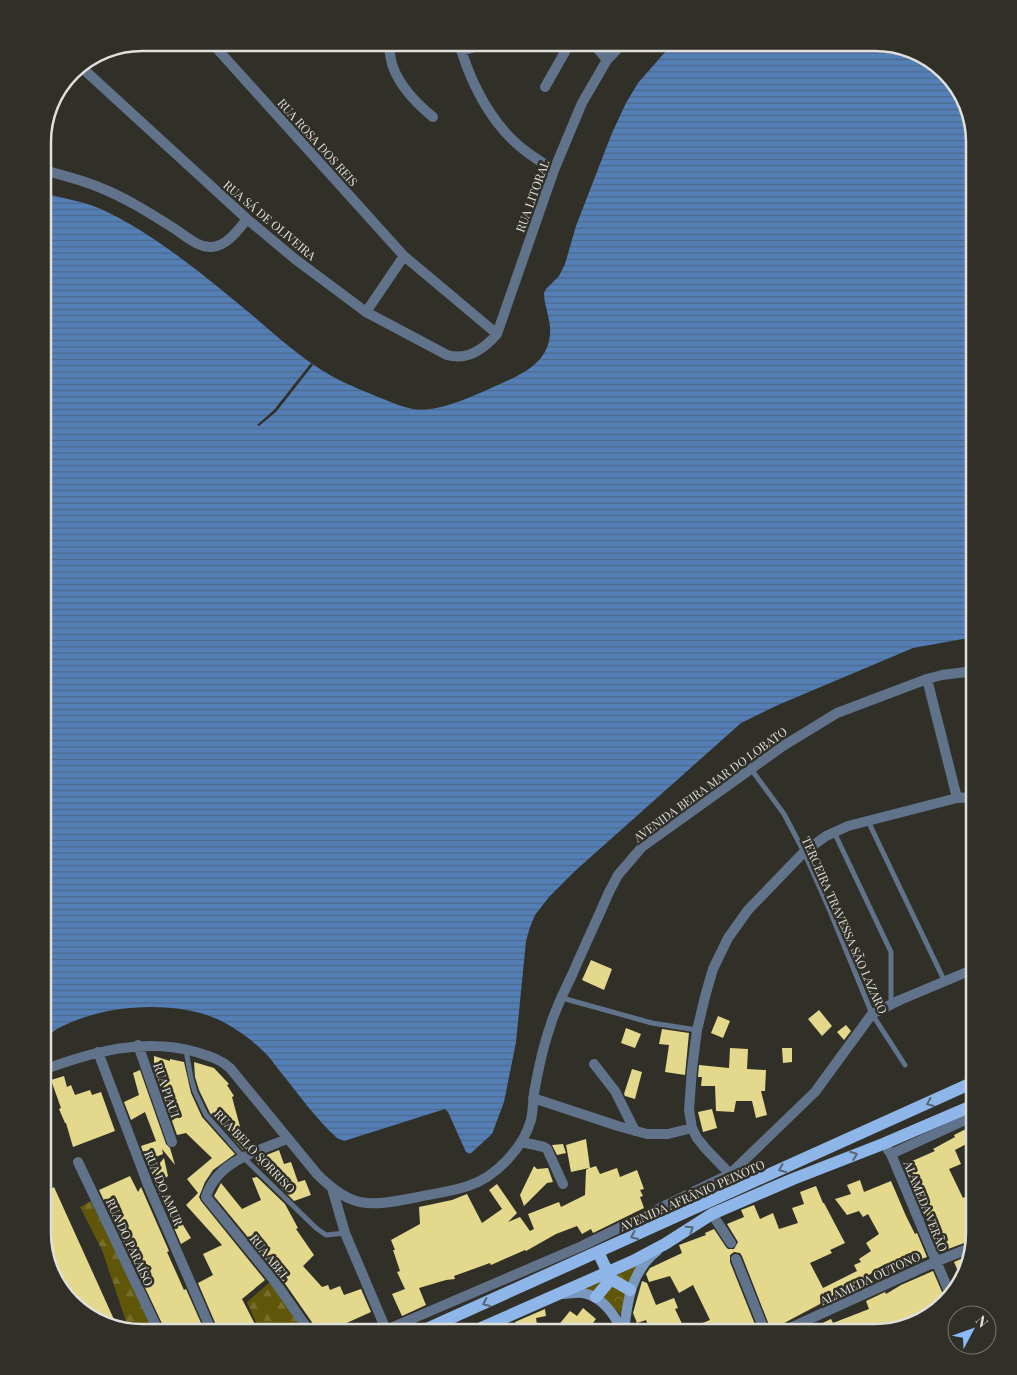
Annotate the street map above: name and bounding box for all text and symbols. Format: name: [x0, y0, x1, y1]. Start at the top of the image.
street label: RUA ROSA DOS REIS: [274, 95, 362, 189]
street label: RUA LITORAL: [512, 158, 552, 234]
street label: RUA SÁ DE OLIVEIRA: [220, 177, 320, 264]
street label: AVENIDA BEIRA MAR DO LOBATO: [629, 723, 790, 846]
street label: TERCEIRA TRAVESSA SÃO LAZARO: [799, 834, 891, 1016]
street label: RUA PIAUI: [150, 1060, 184, 1120]
one-way arrow: [926, 1096, 935, 1107]
street label: RUA BELO SORRISO: [211, 1106, 299, 1196]
street label: RUA DO AMUR: [141, 1148, 187, 1228]
one-way arrow: [849, 1151, 858, 1161]
street label: AVENIDA AFRÂNIO PEIXOTO: [616, 1156, 767, 1235]
street label: ALAMEDA VERÃO: [900, 1157, 952, 1254]
one-way arrow: [778, 1163, 787, 1174]
street label: RUA DO PARAÍSO: [103, 1196, 157, 1289]
one-way arrow: [684, 1225, 693, 1235]
one-way arrow: [630, 1229, 639, 1240]
street label: RUA ABEL: [247, 1231, 293, 1283]
street label: ALAMEDA OUTONO: [816, 1248, 923, 1309]
one-way arrow: [482, 1296, 491, 1307]
north arrow: [947, 1305, 997, 1355]
text: N: [972, 1311, 993, 1331]

